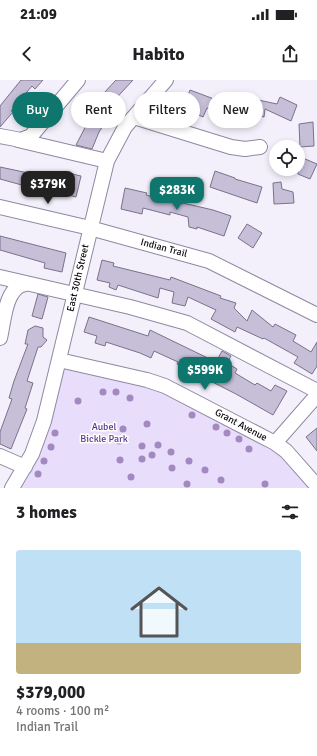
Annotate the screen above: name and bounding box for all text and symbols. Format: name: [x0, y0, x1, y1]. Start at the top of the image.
text: 21:09: [20, 5, 57, 23]
icon: back: [16, 43, 38, 65]
text: Habito: [132, 43, 185, 65]
icon: share: [279, 43, 301, 65]
chip: Buy: [12, 92, 63, 128]
chip: Rent: [71, 92, 126, 128]
chip: Filters: [134, 92, 200, 128]
chip: New: [208, 92, 263, 128]
map controls: [269, 140, 305, 176]
button: locate: [269, 140, 305, 176]
pin: $379K: [20, 171, 76, 205]
text: $379K: [30, 176, 66, 192]
pin: $283K: [149, 177, 205, 211]
text: $283K: [159, 182, 195, 198]
street label: Indian Trail: [139, 236, 189, 260]
street label: East 30th Street: [64, 243, 92, 313]
pin: $599K: [177, 357, 233, 391]
text: $599K: [187, 362, 223, 378]
street label: Grant Avenue: [213, 406, 269, 444]
park label: Aubel Bickle Park: [80, 421, 128, 445]
icon: filters: [279, 501, 301, 523]
text: 3 homes: [16, 502, 77, 523]
icon: home: [123, 576, 195, 648]
text: $379,000: [16, 682, 85, 703]
text: 4 rooms · 100 m²: [16, 703, 109, 719]
text: Indian Trail: [16, 719, 78, 735]

